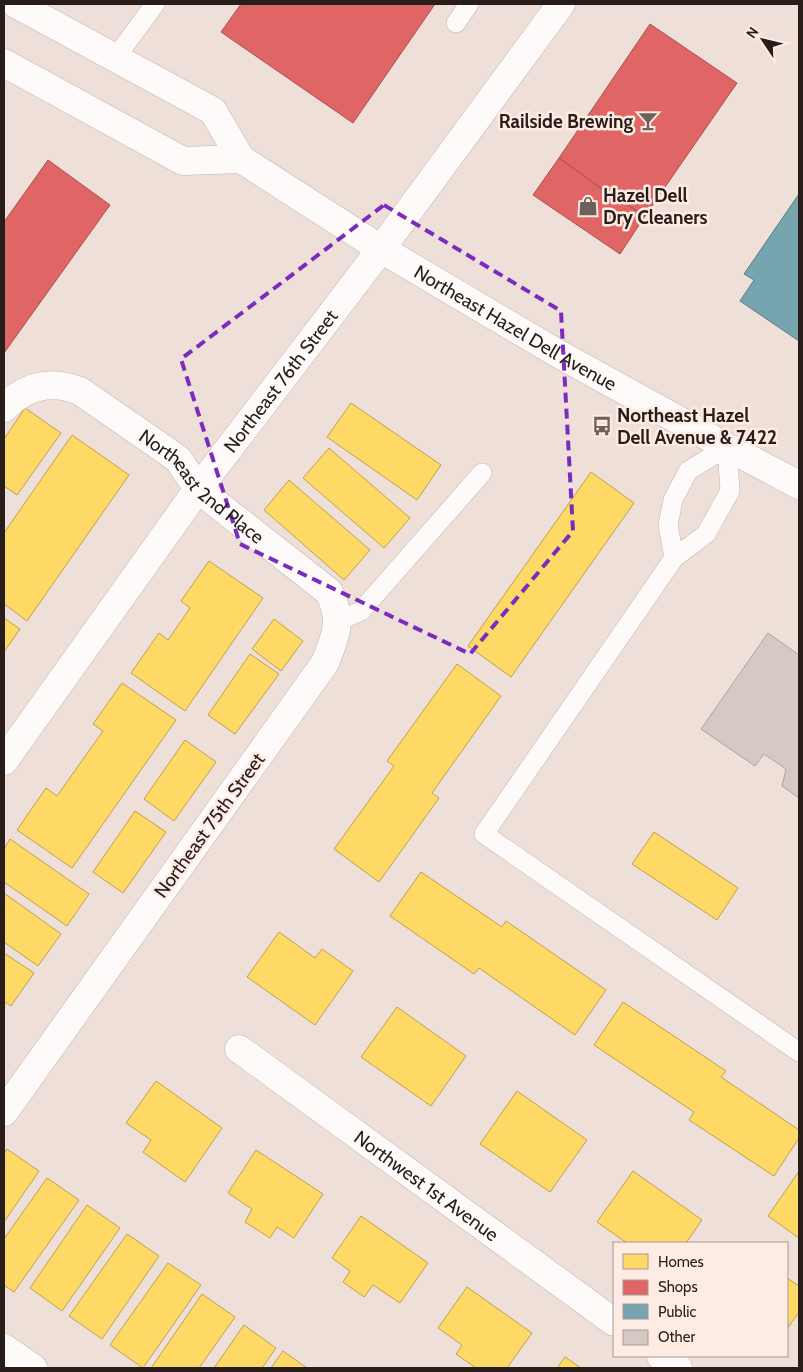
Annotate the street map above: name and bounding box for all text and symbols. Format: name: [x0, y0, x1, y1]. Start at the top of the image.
north arrow: [738, 15, 788, 65]
text: N: [742, 23, 763, 42]
place label: Railside Brewing: [499, 110, 633, 133]
bar icon: Railside Brewing: [637, 110, 659, 132]
place label: Hazel Dell Dry Cleaners: [603, 184, 708, 229]
shop icon: Hazel Dell Dry Cleaners: [577, 195, 599, 217]
street label: Northeast Hazel Dell Avenue: [410, 260, 621, 396]
street label: Northeast 76th Street: [219, 305, 343, 457]
place label: Northeast Hazel Dell Avenue & 7422: [617, 404, 777, 449]
bus stop icon: Northeast Hazel Dell Avenue & 7422: [591, 415, 613, 437]
street label: Northeast 2nd Place: [135, 425, 269, 549]
street label: Northeast 75th Street: [149, 748, 270, 902]
street label: Northwest 1st Avenue: [349, 1126, 503, 1246]
legend: [613, 1242, 788, 1357]
text: Homes: [658, 1253, 704, 1271]
text: Shops: [658, 1278, 698, 1296]
text: Public: [658, 1303, 696, 1321]
text: Other: [658, 1328, 695, 1346]

